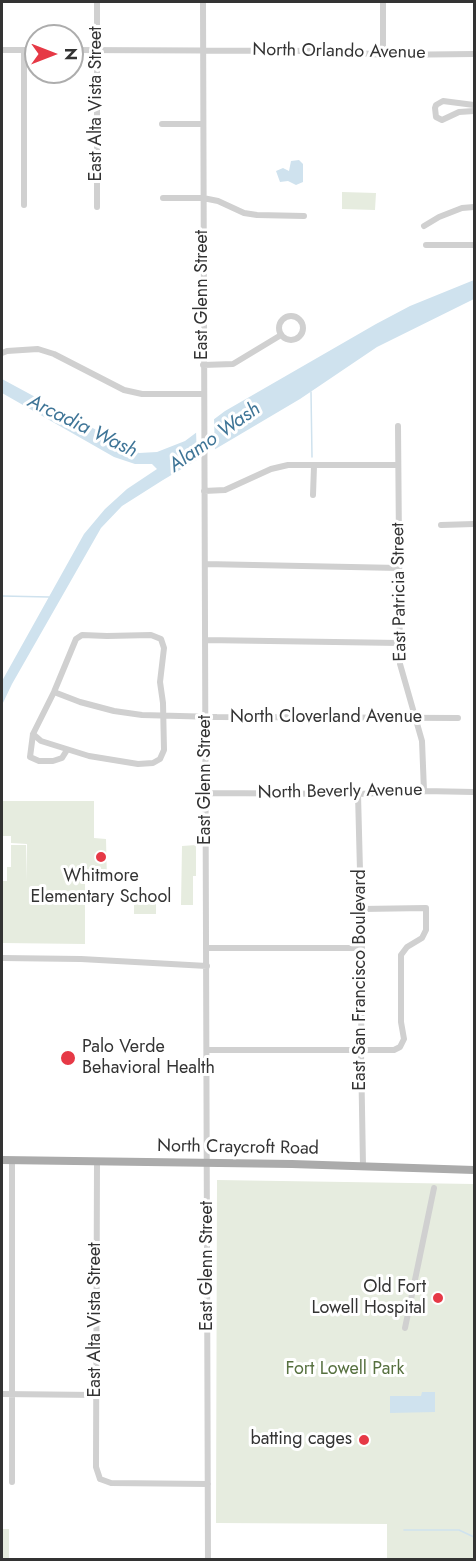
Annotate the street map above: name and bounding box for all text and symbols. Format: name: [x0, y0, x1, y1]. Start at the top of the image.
north arrow: [24, 24, 84, 84]
street label: East Alta Vista Street: [86, 26, 108, 182]
street label: North Orlando Avenue: [252, 40, 426, 64]
text: N: [59, 48, 82, 60]
street label: East Glenn Street: [192, 230, 214, 360]
water label: Arcadia Wash: [23, 390, 141, 464]
water label: Alamo Wash: [165, 398, 265, 478]
street label: East Patricia Street: [388, 522, 412, 662]
street label: North Cloverland Avenue: [230, 707, 422, 729]
street label: East Glenn Street: [195, 715, 217, 845]
street label: North Beverly Avenue: [257, 780, 423, 804]
marker: Whitmore Elementary School: [94, 850, 108, 864]
place label: Whitmore Elementary School: [31, 866, 171, 908]
street label: East San Francisco Boulevard: [350, 869, 372, 1091]
place label: Palo Verde Behavioral Health: [82, 1037, 215, 1080]
marker: Palo Verde Behavioral Health: [59, 1049, 77, 1067]
street label: North Craycroft Road: [157, 1136, 319, 1160]
street label: East Glenn Street: [197, 1201, 219, 1331]
street label: East Alta Vista Street: [85, 1242, 107, 1398]
place label: Old Fort Lowell Hospital: [311, 1277, 426, 1320]
marker: Old Fort Lowell Hospital: [431, 1291, 445, 1305]
park label: Fort Lowell Park: [286, 1359, 404, 1381]
place label: batting cages: [251, 1429, 352, 1451]
marker: batting cages: [357, 1433, 371, 1447]

